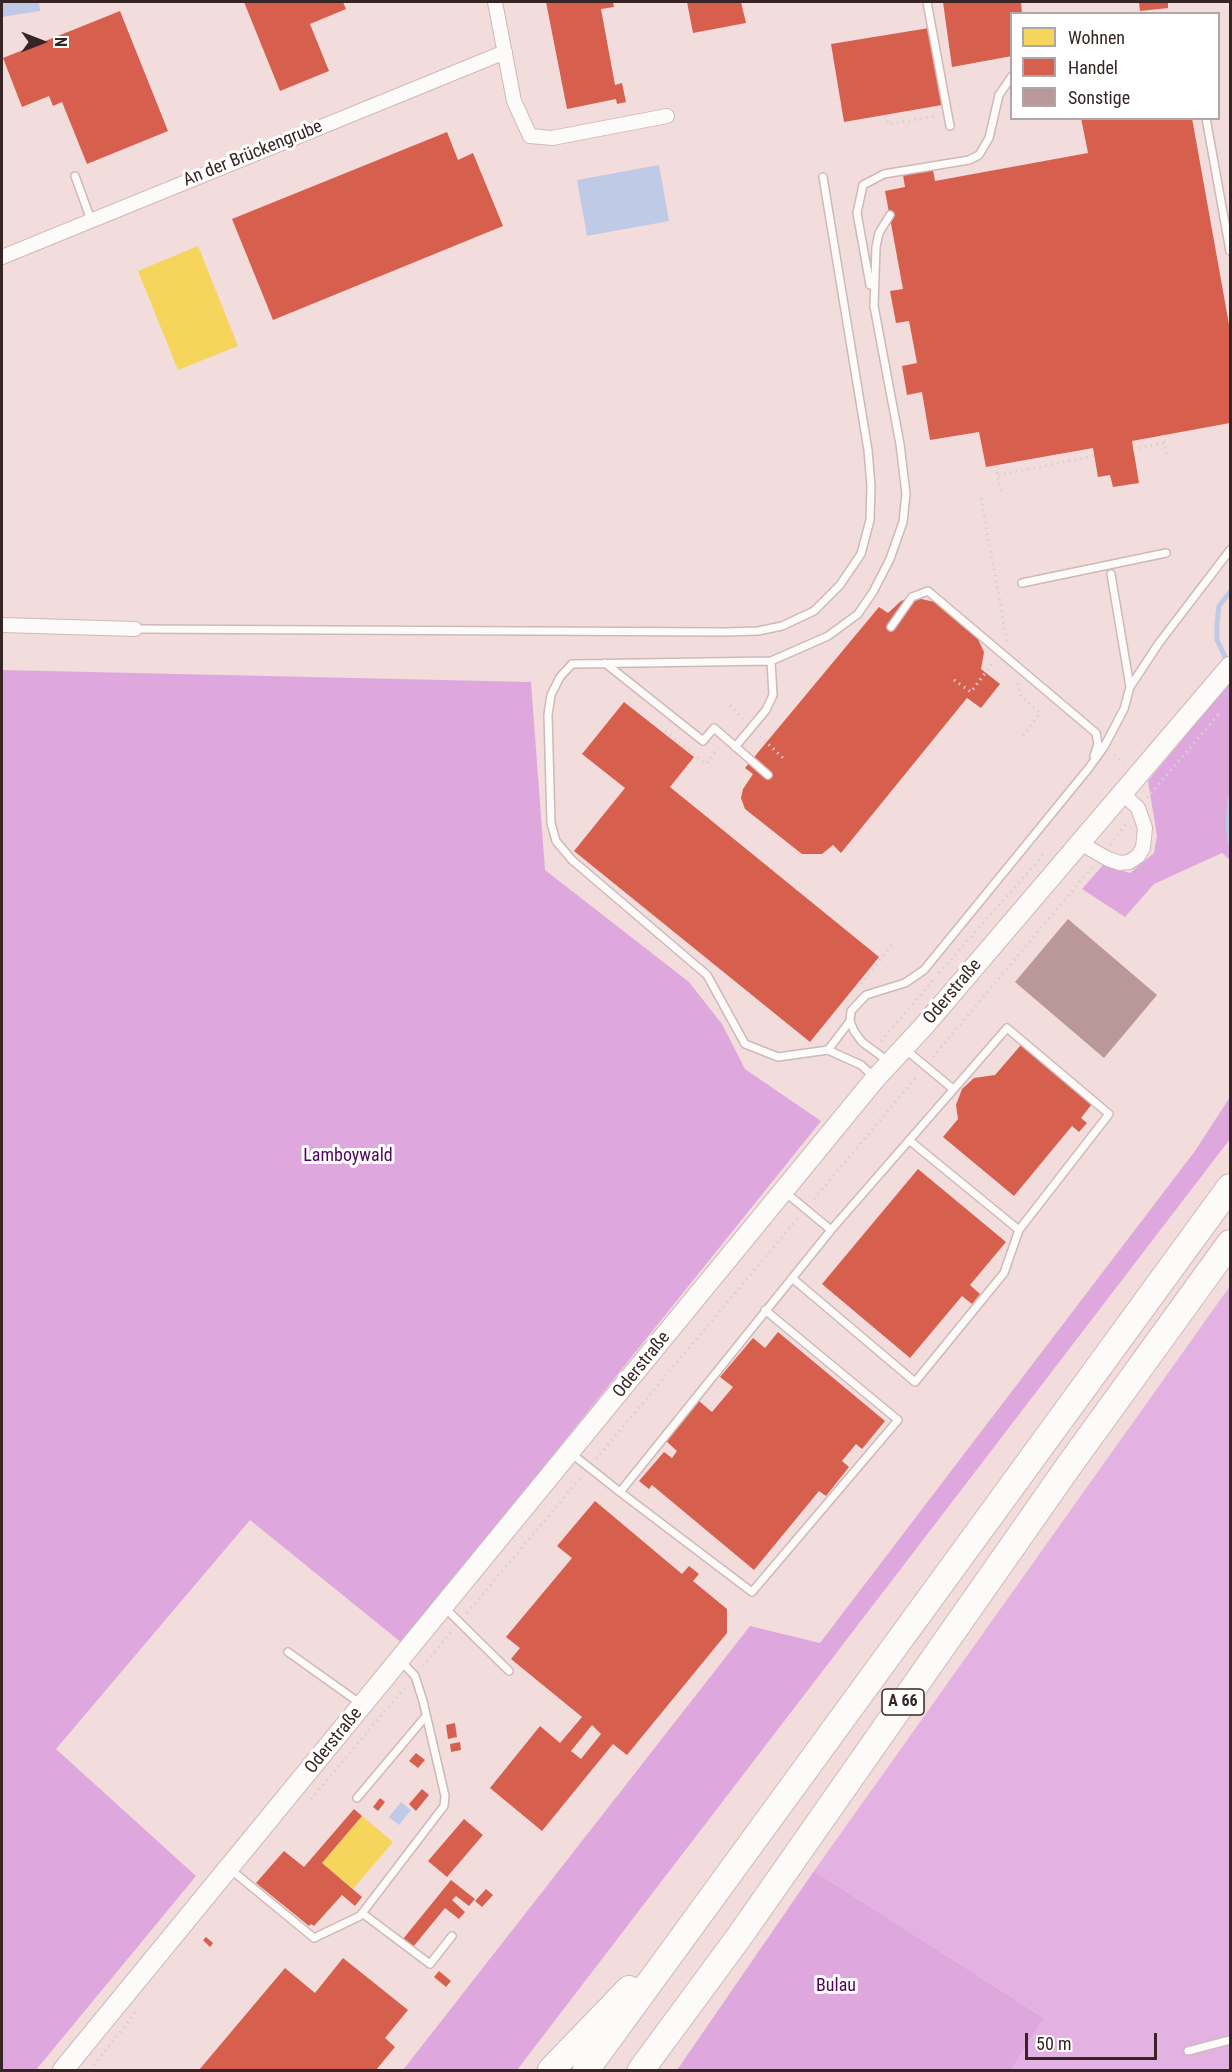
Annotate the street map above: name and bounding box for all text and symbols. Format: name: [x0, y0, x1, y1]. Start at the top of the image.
north arrow: [12, 12, 72, 72]
legend: [1010, 12, 1220, 120]
text: Wohnen: [1068, 27, 1125, 48]
text: N: [51, 37, 70, 47]
text: Handel: [1068, 57, 1118, 78]
text: Sonstige: [1068, 87, 1130, 108]
street label: An der Brückengrube: [180, 116, 326, 192]
street label: Oderstraße: [919, 955, 987, 1029]
park label: Lamboywald: [303, 1145, 393, 1167]
street label: Oderstraße: [609, 1328, 675, 1402]
road number: A 66: [882, 1689, 924, 1715]
street label: Oderstraße: [301, 1704, 367, 1778]
park label: Bulau: [816, 1975, 856, 1997]
scale bar: [1028, 2021, 1160, 2059]
text: 50 m: [1036, 2033, 1071, 2054]

